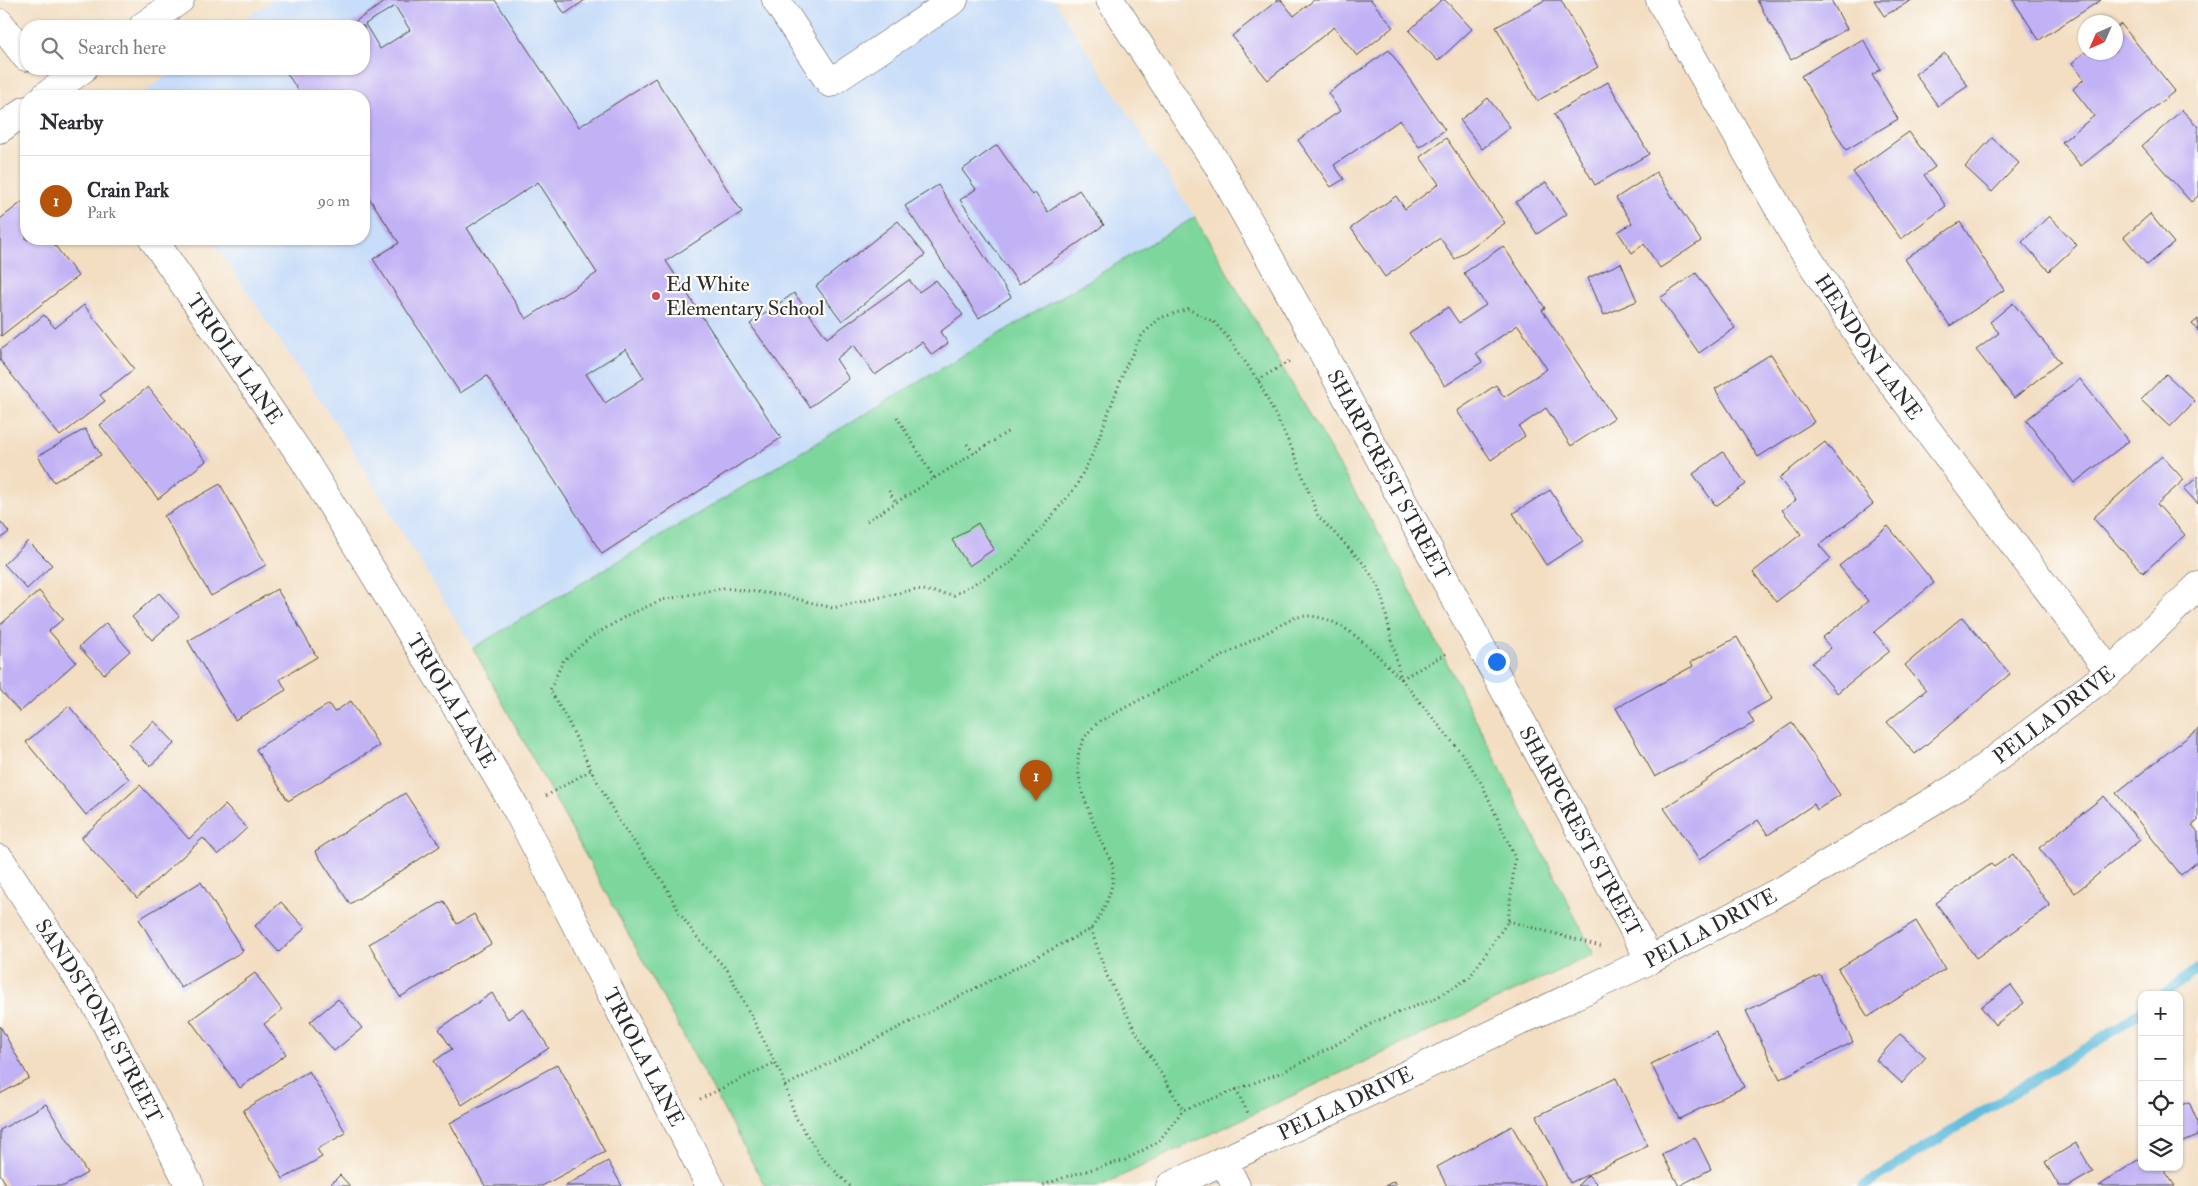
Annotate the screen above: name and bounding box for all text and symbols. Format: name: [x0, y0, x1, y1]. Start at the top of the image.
north arrow: [2078, 15, 2123, 60]
search box: [20, 20, 370, 75]
icon: search: [38, 34, 66, 62]
text: Search here: [78, 36, 166, 60]
text: Nearby: [40, 109, 103, 136]
text: Crain Park: [87, 179, 169, 203]
text: 1: [53, 191, 59, 211]
text: 90 m: [318, 191, 350, 211]
text: Park: [87, 203, 116, 223]
street label: HENDON LANE: [1808, 269, 1928, 425]
place label: Ed White Elementary School: [666, 271, 825, 322]
street label: TRIOLA LANE: [180, 289, 288, 429]
marker: Ed White Elementary School: [650, 290, 662, 302]
street label: SHARPCREST STREET: [1320, 365, 1456, 585]
street label: TRIOLA LANE: [400, 629, 502, 773]
your location: [1484, 649, 1510, 675]
street label: PELLA DRIVE: [1988, 660, 2121, 770]
street label: SHARPCREST STREET: [1513, 722, 1648, 942]
pin: 1: [1020, 760, 1052, 801]
street label: PELLA DRIVE: [1640, 882, 1782, 975]
street label: SANDSTONE STREET: [29, 914, 168, 1128]
street label: TRIOLA LANE: [597, 983, 690, 1131]
map controls: [2138, 991, 2183, 1171]
button: +: [2138, 991, 2183, 1036]
button: −: [2138, 1036, 2183, 1081]
street label: PELLA DRIVE: [1274, 1060, 1418, 1147]
button: locate: [2138, 1081, 2183, 1126]
button: layers: [2138, 1126, 2183, 1171]

